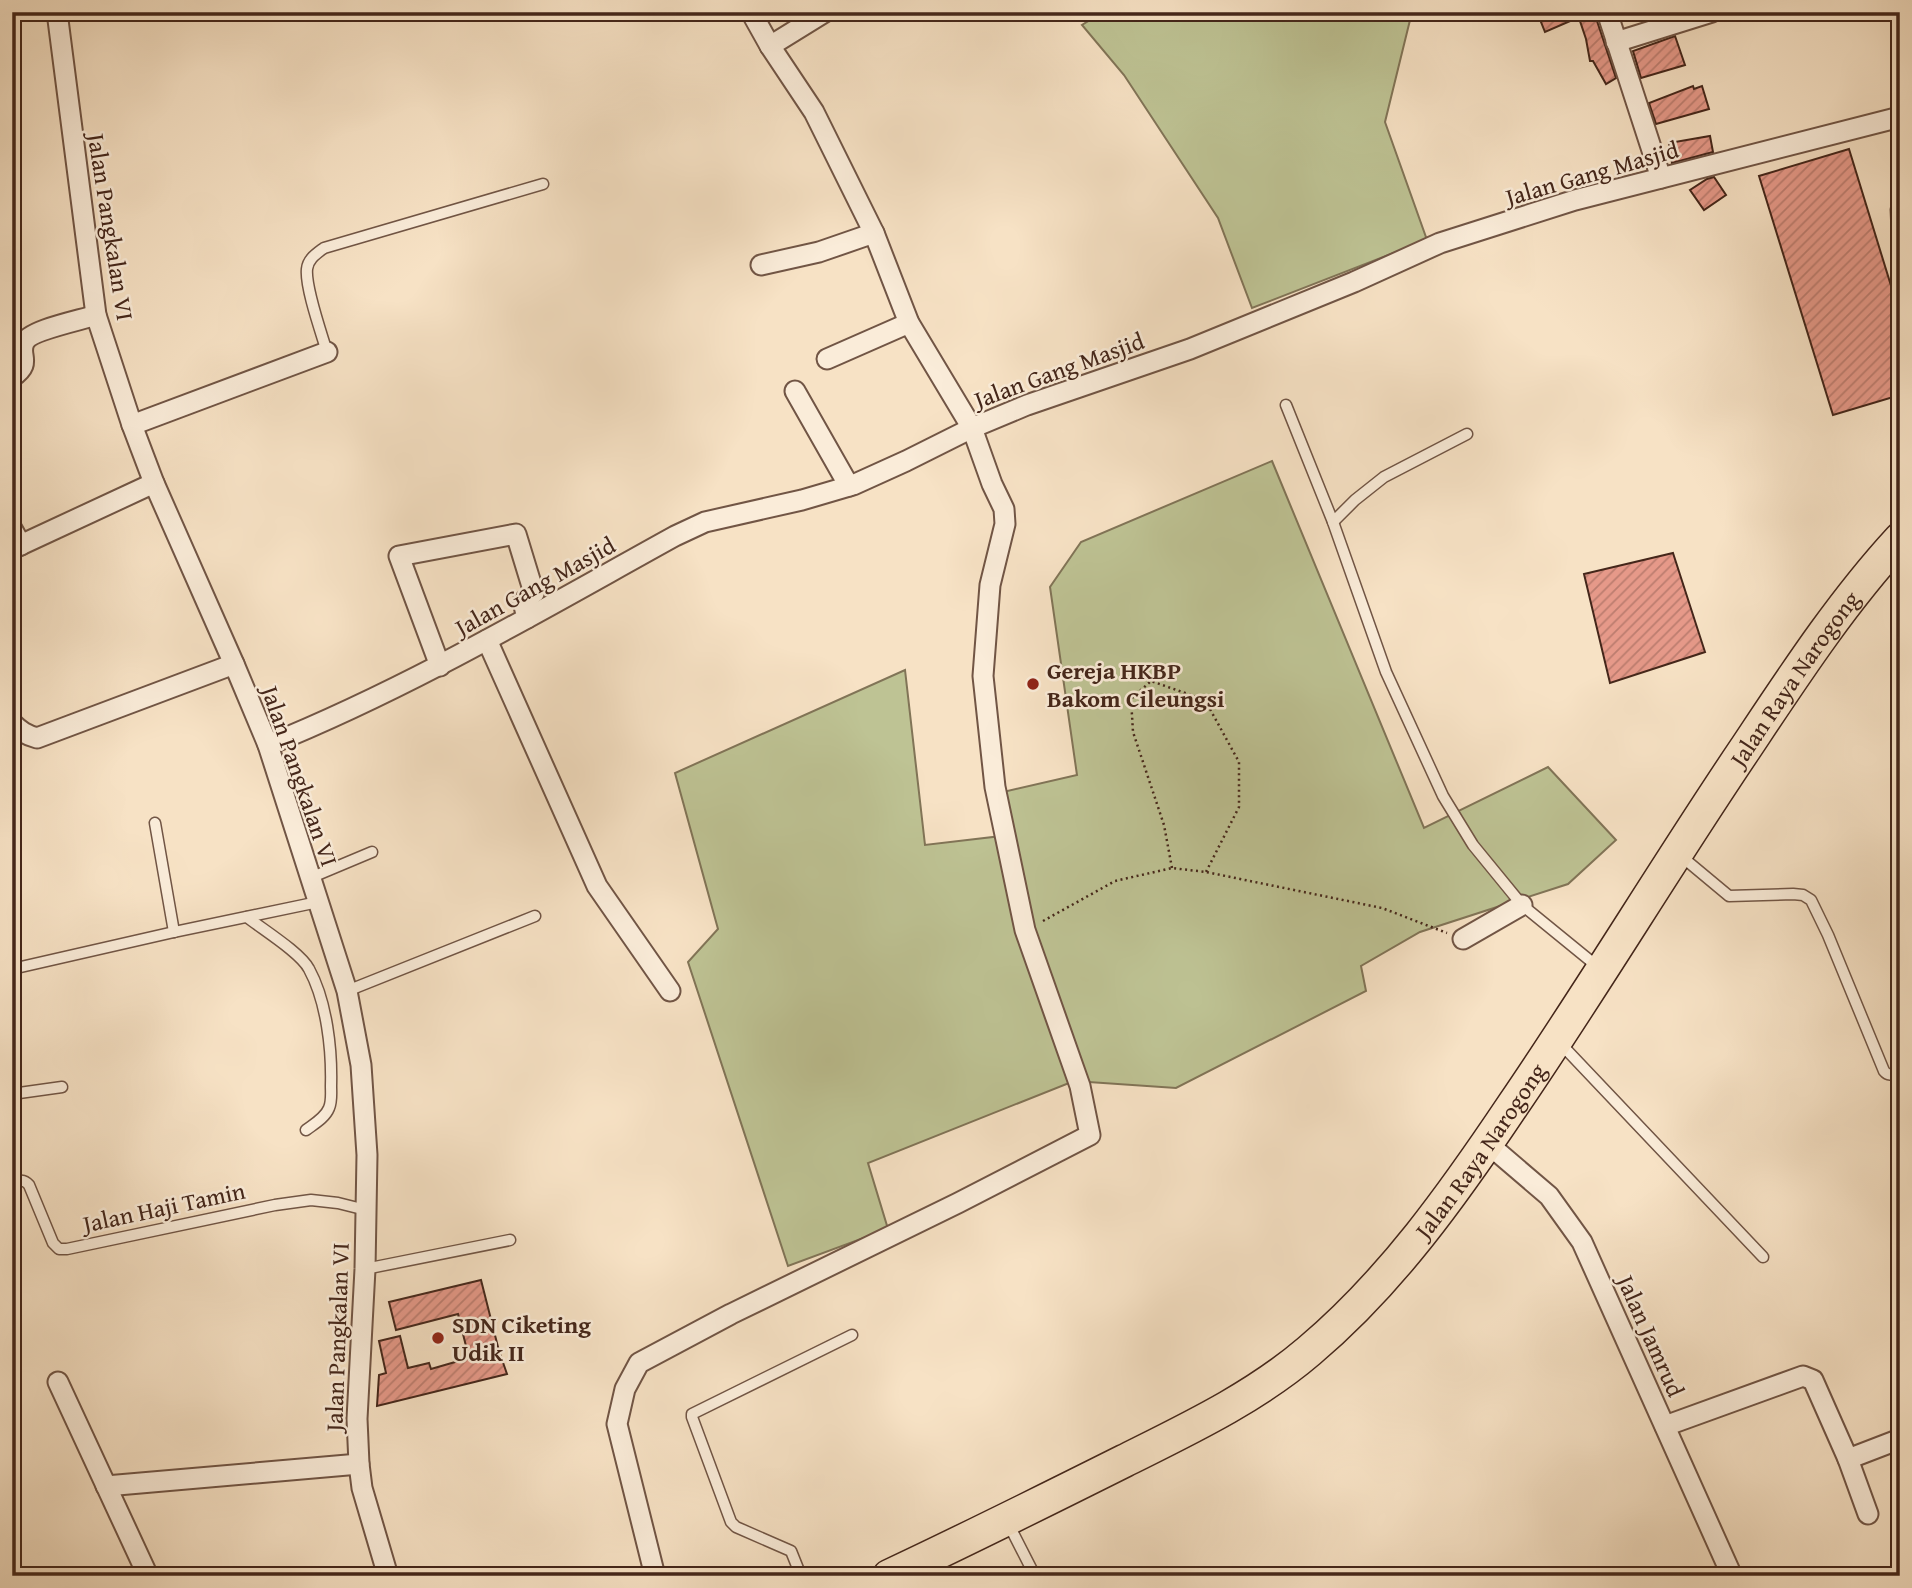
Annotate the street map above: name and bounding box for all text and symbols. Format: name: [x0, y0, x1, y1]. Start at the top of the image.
street label: Jalan Pangkalan VI: [78, 128, 143, 323]
street label: Jalan Gang Masjid: [1499, 132, 1683, 215]
street label: Jalan Gang Masjid: [966, 323, 1149, 418]
street label: Jalan Gang Masjid: [446, 527, 622, 646]
street label: Jalan Raya Narogong: [1719, 583, 1868, 776]
place label: Gereja HKBP Bakom Cileungsi: [1047, 653, 1225, 716]
marker: Gereja HKBP Bakom Cileungsi: [1025, 676, 1041, 692]
street label: Jalan Pangkalan VI: [252, 678, 347, 871]
street label: Jalan Raya Narogong: [1404, 1056, 1554, 1248]
street label: Jalan Haji Tamin: [77, 1173, 249, 1242]
street label: Jalan Pangkalan VI: [316, 1242, 358, 1435]
street label: Jalan Jamrud: [1607, 1267, 1693, 1403]
place label: SDN Ciketing Udik II: [452, 1307, 591, 1370]
marker: SDN Ciketing Udik II: [430, 1330, 446, 1346]

